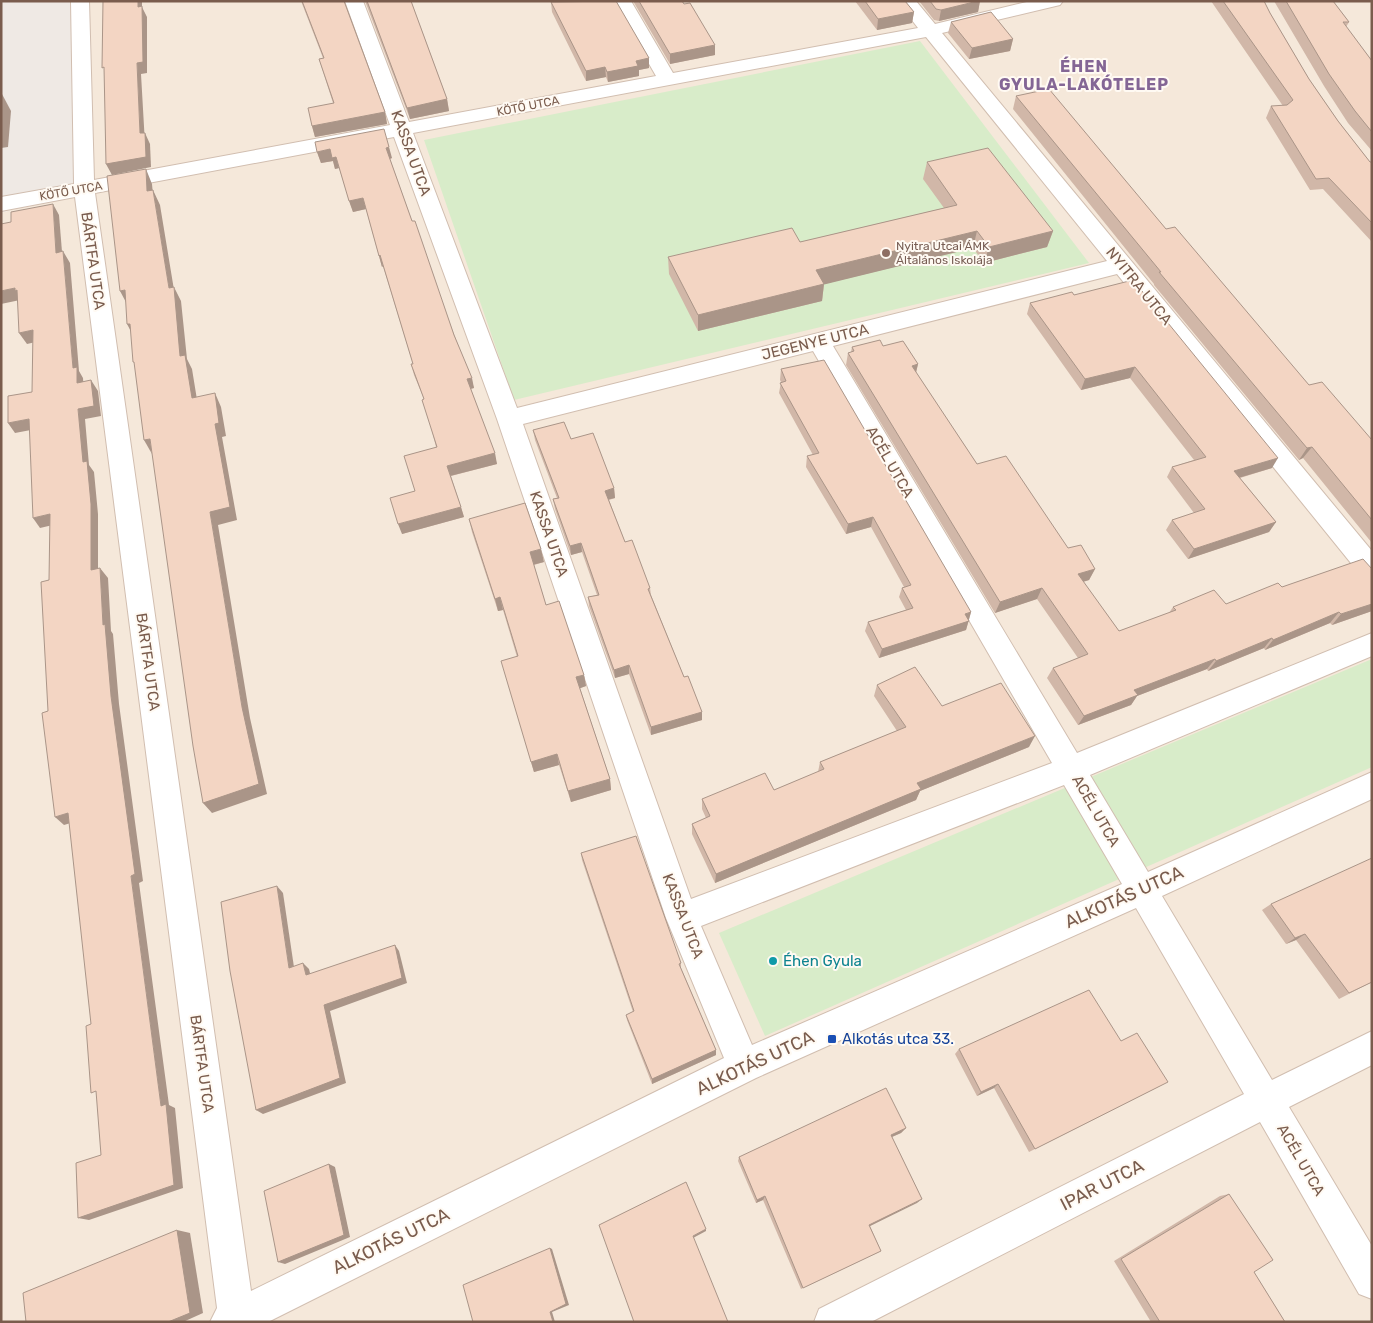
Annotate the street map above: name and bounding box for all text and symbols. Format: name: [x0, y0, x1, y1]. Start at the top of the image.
district label: ÉHEN GYULA-LAKÓTELEP: [999, 56, 1169, 94]
street label: KÖTŐ UTCA: [495, 93, 561, 119]
street label: KASSA UTCA: [387, 108, 435, 198]
street label: KÖTŐ UTCA: [38, 179, 104, 203]
street label: BÁRTFA UTCA: [77, 211, 109, 311]
place label: Nyitra Utcai ÁMK Általános Iskolája: [896, 239, 993, 267]
street label: NYITRA UTCA: [1102, 243, 1176, 329]
marker: Nyitra Utcai ÁMK Általános Iskolája: [880, 247, 892, 259]
street label: JEGENYE UTCA: [760, 320, 870, 364]
street label: ACÉL UTCA: [862, 423, 918, 501]
street label: KASSA UTCA: [526, 489, 572, 579]
street label: BÁRTFA UTCA: [132, 612, 164, 712]
street label: ACÉL UTCA: [1068, 772, 1124, 850]
street label: ALKOTÁS UTCA: [1061, 861, 1187, 933]
street label: KASSA UTCA: [659, 871, 707, 961]
place label: Éhen Gyula: [783, 952, 862, 970]
marker: Éhen Gyula: [767, 955, 779, 967]
street label: BÁRTFA UTCA: [186, 1014, 218, 1114]
street label: ALKOTÁS UTCA: [693, 1026, 817, 1100]
place label: Alkotás utca 33.: [842, 1030, 954, 1048]
marker: Alkotás utca 33.: [826, 1033, 838, 1045]
street label: ACÉL UTCA: [1273, 1121, 1329, 1199]
street label: IPAR UTCA: [1057, 1155, 1147, 1215]
street label: ALKOTÁS UTCA: [329, 1203, 453, 1279]

